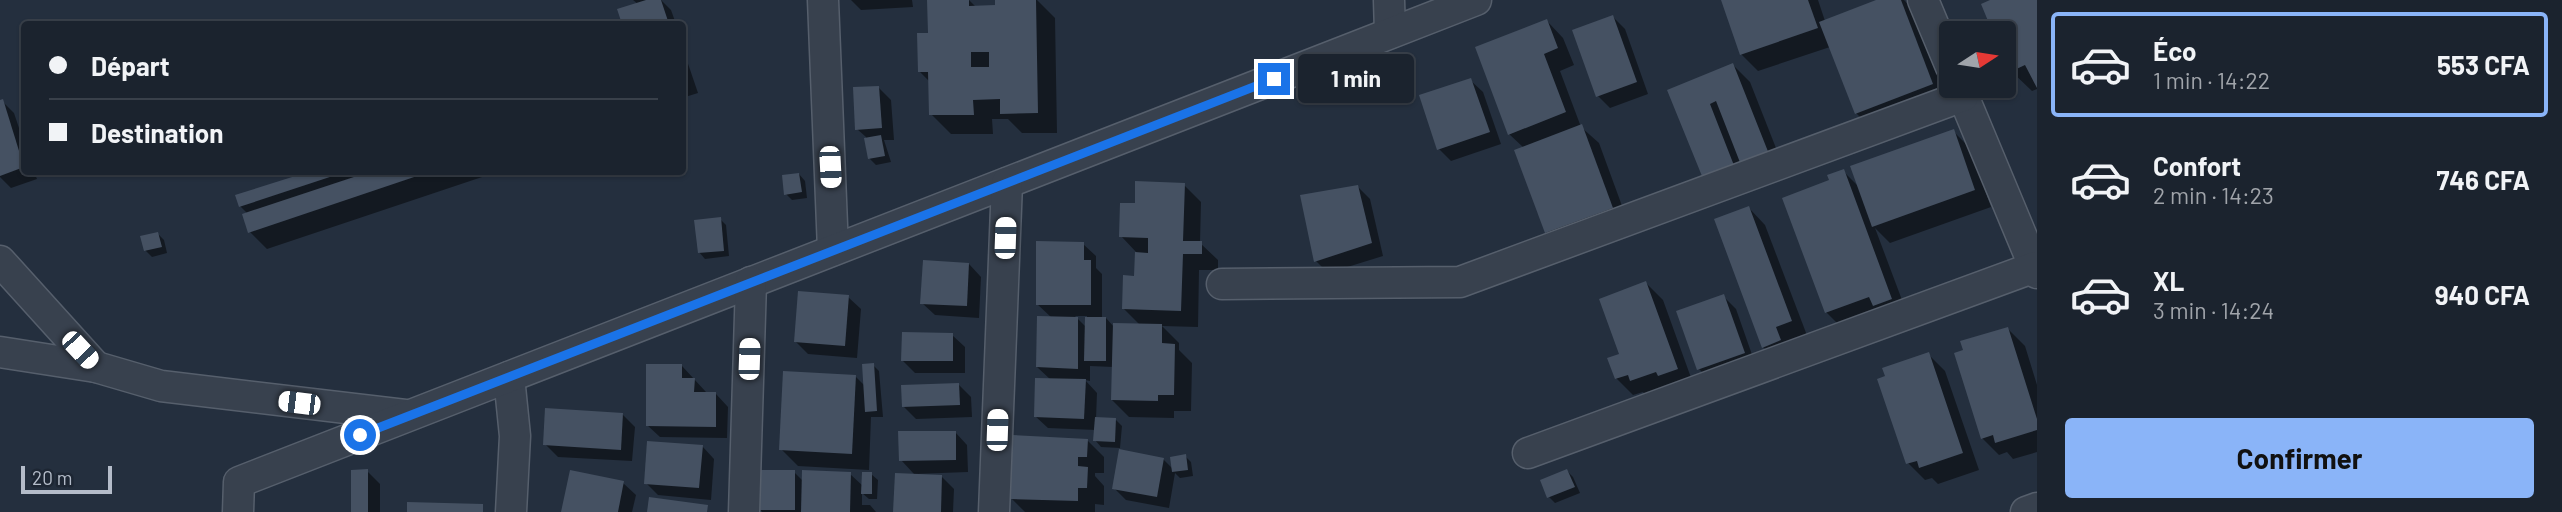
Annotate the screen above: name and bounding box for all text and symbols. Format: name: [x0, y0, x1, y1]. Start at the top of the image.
north arrow: [1939, 21, 2016, 98]
map controls: [1939, 21, 2016, 98]
icon: car: [2069, 33, 2132, 96]
text: Éco: [2153, 35, 2196, 66]
text: 553 CFA: [2437, 49, 2530, 80]
text: Départ: [91, 50, 170, 81]
callout: 1 min: [1298, 55, 1414, 104]
route end: [1258, 63, 1290, 95]
text: 1 min: [1331, 64, 1381, 92]
text: 1 min · 14:22: [2153, 66, 2270, 94]
text: Destination: [91, 117, 224, 148]
car: [819, 145, 842, 189]
icon: car: [2069, 148, 2132, 211]
text: Confort: [2153, 150, 2241, 181]
text: 746 CFA: [2436, 164, 2530, 195]
text: 2 min · 14:23: [2153, 181, 2274, 209]
car: [994, 217, 1017, 259]
icon: car: [2069, 263, 2132, 326]
text: XL: [2153, 265, 2184, 296]
text: 940 CFA: [2435, 279, 2530, 310]
text: 3 min · 14:24: [2153, 296, 2274, 324]
car: [58, 327, 103, 373]
car: [738, 338, 761, 380]
car: [277, 390, 322, 416]
car: [986, 409, 1009, 451]
button: Confirmer: [2065, 418, 2534, 498]
route start: [344, 419, 376, 451]
scale bar: [21, 463, 112, 495]
text: 20 m: [32, 466, 72, 489]

